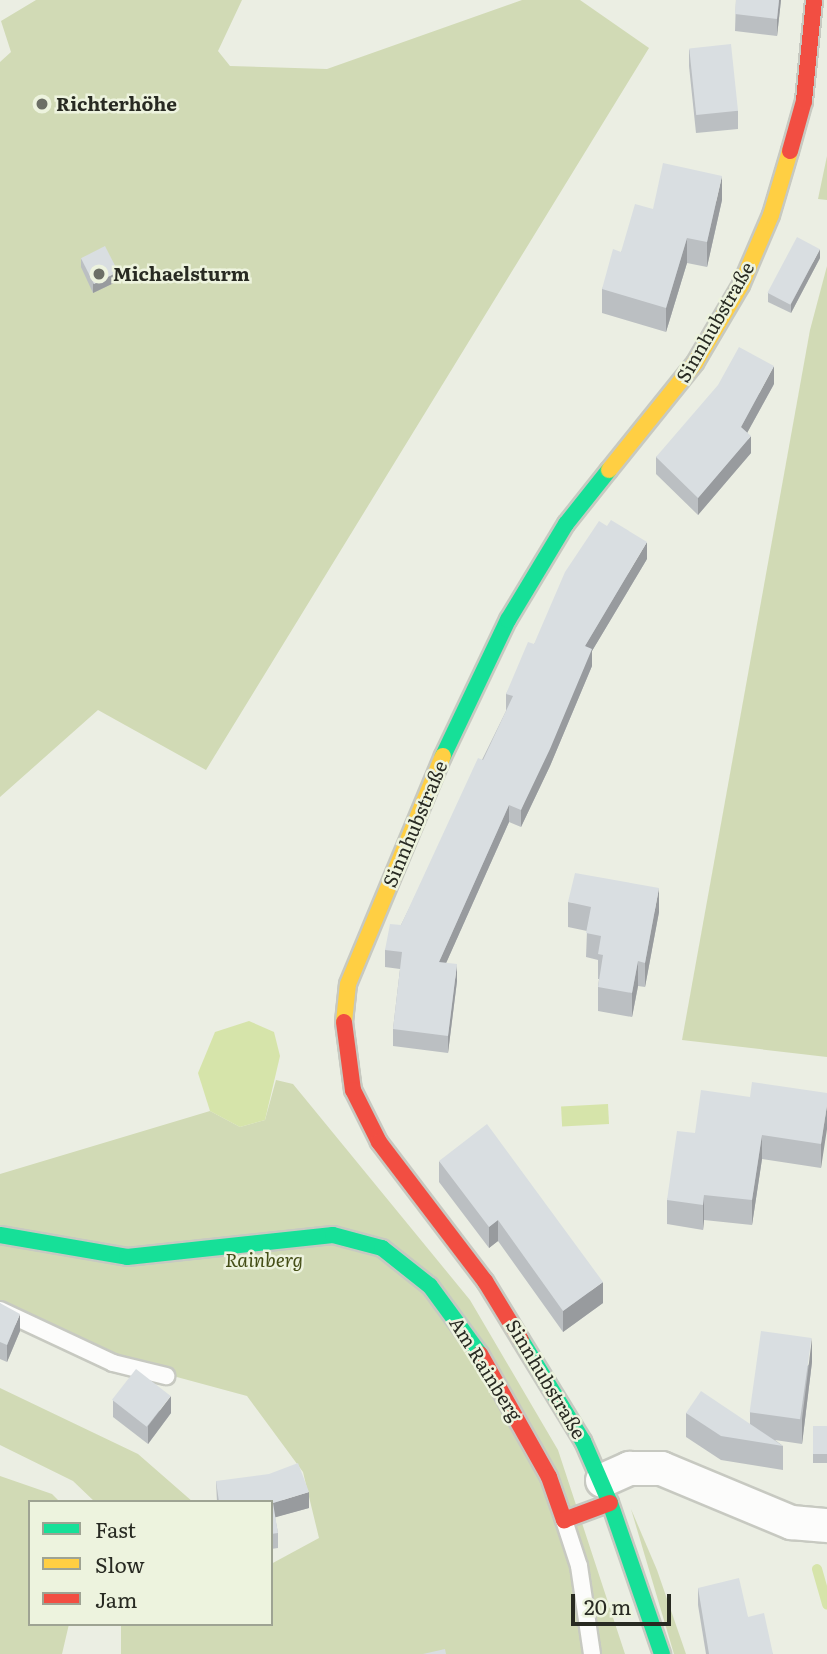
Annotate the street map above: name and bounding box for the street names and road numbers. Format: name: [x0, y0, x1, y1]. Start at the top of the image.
street label: Sinnhubstraße: [671, 258, 759, 386]
street label: Sinnhubstraße: [378, 757, 452, 891]
street label: Am Rainberg: [445, 1313, 527, 1425]
street label: Sinnhubstraße: [501, 1315, 591, 1443]

